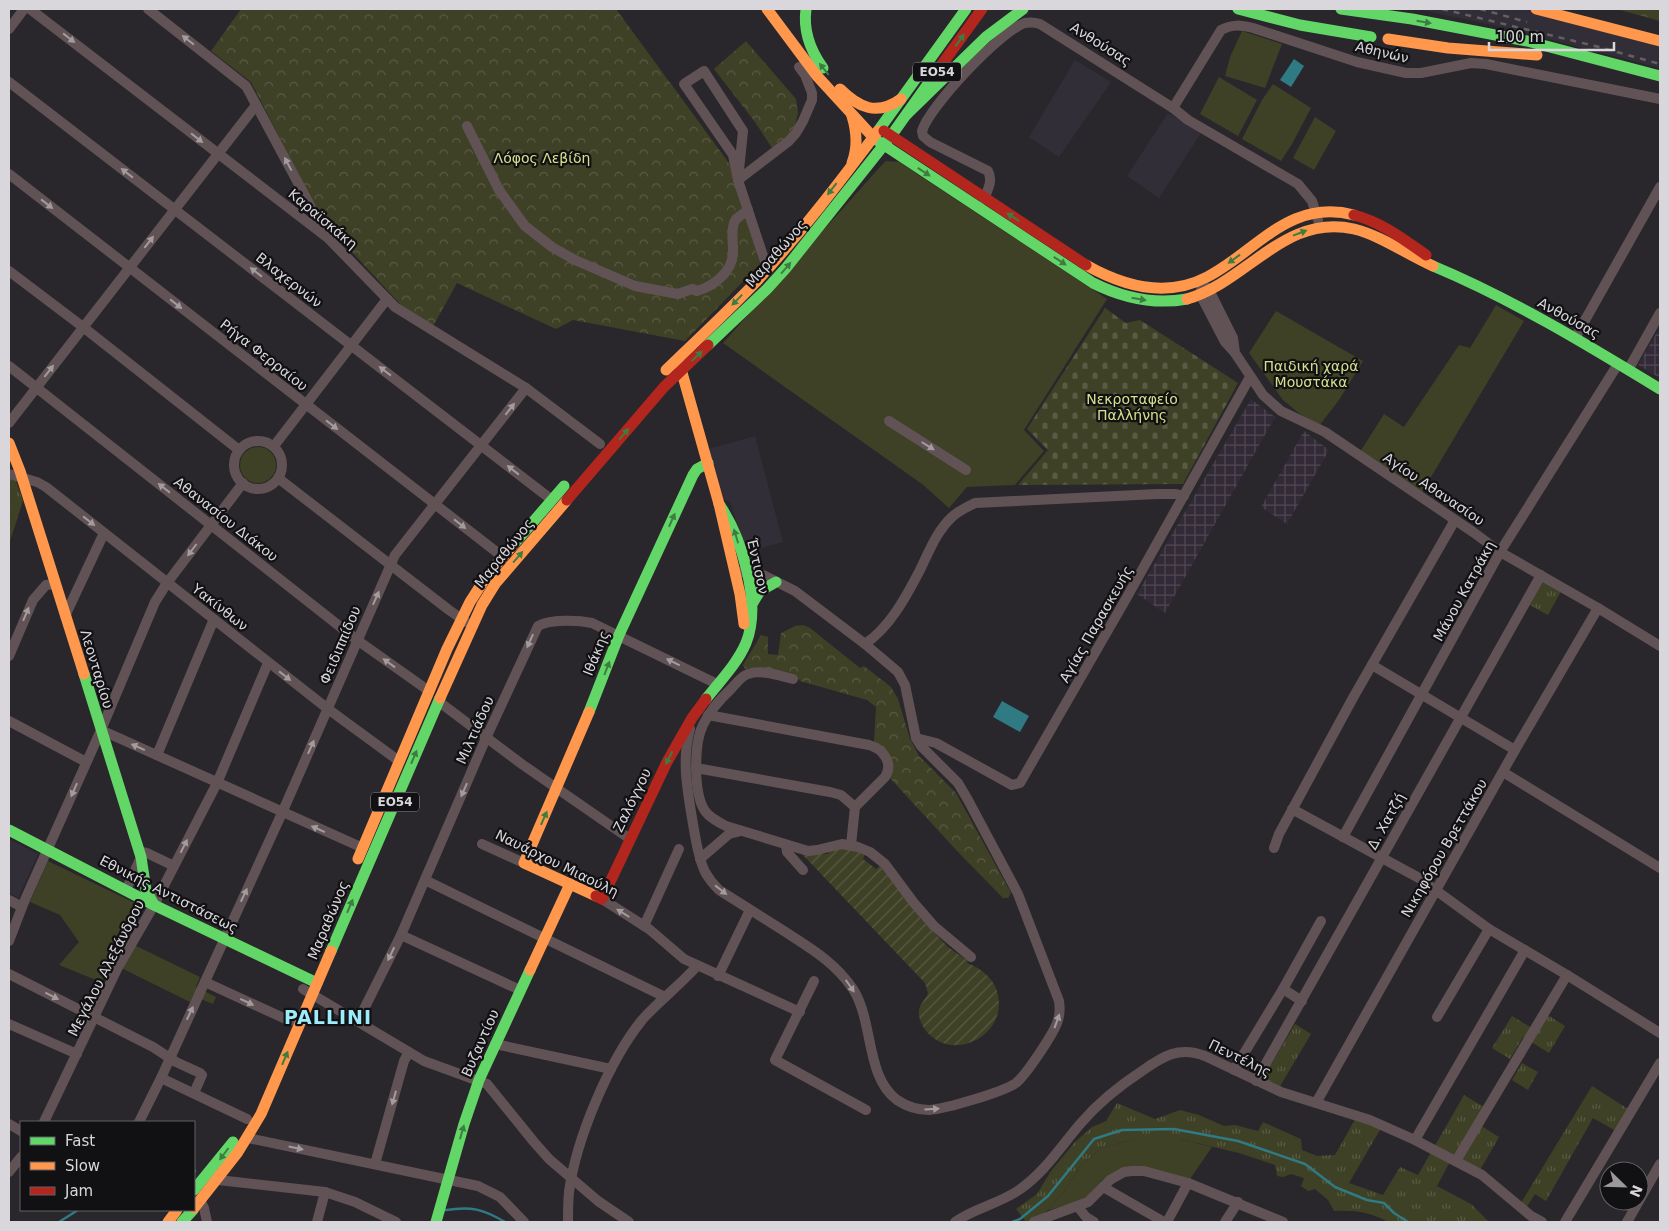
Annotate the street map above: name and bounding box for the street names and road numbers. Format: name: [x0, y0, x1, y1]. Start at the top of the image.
street label: Ανθούσας: [1068, 19, 1134, 69]
street label: Αθηνών: [1354, 38, 1410, 66]
road number: ΕΟ54: [913, 62, 961, 82]
street label: Καραϊσκάκη: [285, 186, 361, 252]
street label: Μαραθώνος: [742, 216, 810, 290]
street label: Βλαχερνών: [253, 249, 325, 311]
street label: Ανθούσας: [1535, 294, 1603, 342]
street label: Ρήγα Φερραίου: [217, 316, 311, 394]
street label: Αγίου Αθανασίου: [1380, 449, 1488, 529]
street label: Αθανασίου Διάκου: [171, 473, 281, 565]
street label: Μαραθώνος: [471, 515, 537, 591]
street label: Έντισον: [744, 536, 772, 596]
street label: Μάνου Κατράκη: [1430, 538, 1498, 644]
street label: Αγίας Παρασκευής: [1056, 563, 1136, 685]
street label: Υακίνθων: [188, 580, 251, 634]
street label: Φειδιππίδου: [316, 603, 364, 687]
street label: Λεονταρίου: [77, 628, 117, 710]
street label: Ιθάκης: [580, 628, 612, 678]
street label: Μιλτιάδου: [453, 694, 497, 766]
street label: Ζαλόγγου: [610, 766, 654, 834]
street label: Νικηφόρου Βρεττάκου: [1398, 776, 1490, 920]
street label: Δ. Χατζή: [1364, 790, 1408, 852]
road number: ΕΟ54: [371, 792, 419, 812]
street label: Ναυάρχου Μιαούλη: [493, 826, 621, 900]
street label: Εθνικής Αντιστάσεως: [97, 852, 241, 936]
street label: Μαραθώνος: [304, 878, 352, 962]
street label: Μεγάλου Αλεξάνδρου: [65, 897, 147, 1039]
street label: Βυζαντίου: [458, 1007, 502, 1079]
street label: Πεντέλης: [1206, 1036, 1274, 1080]

